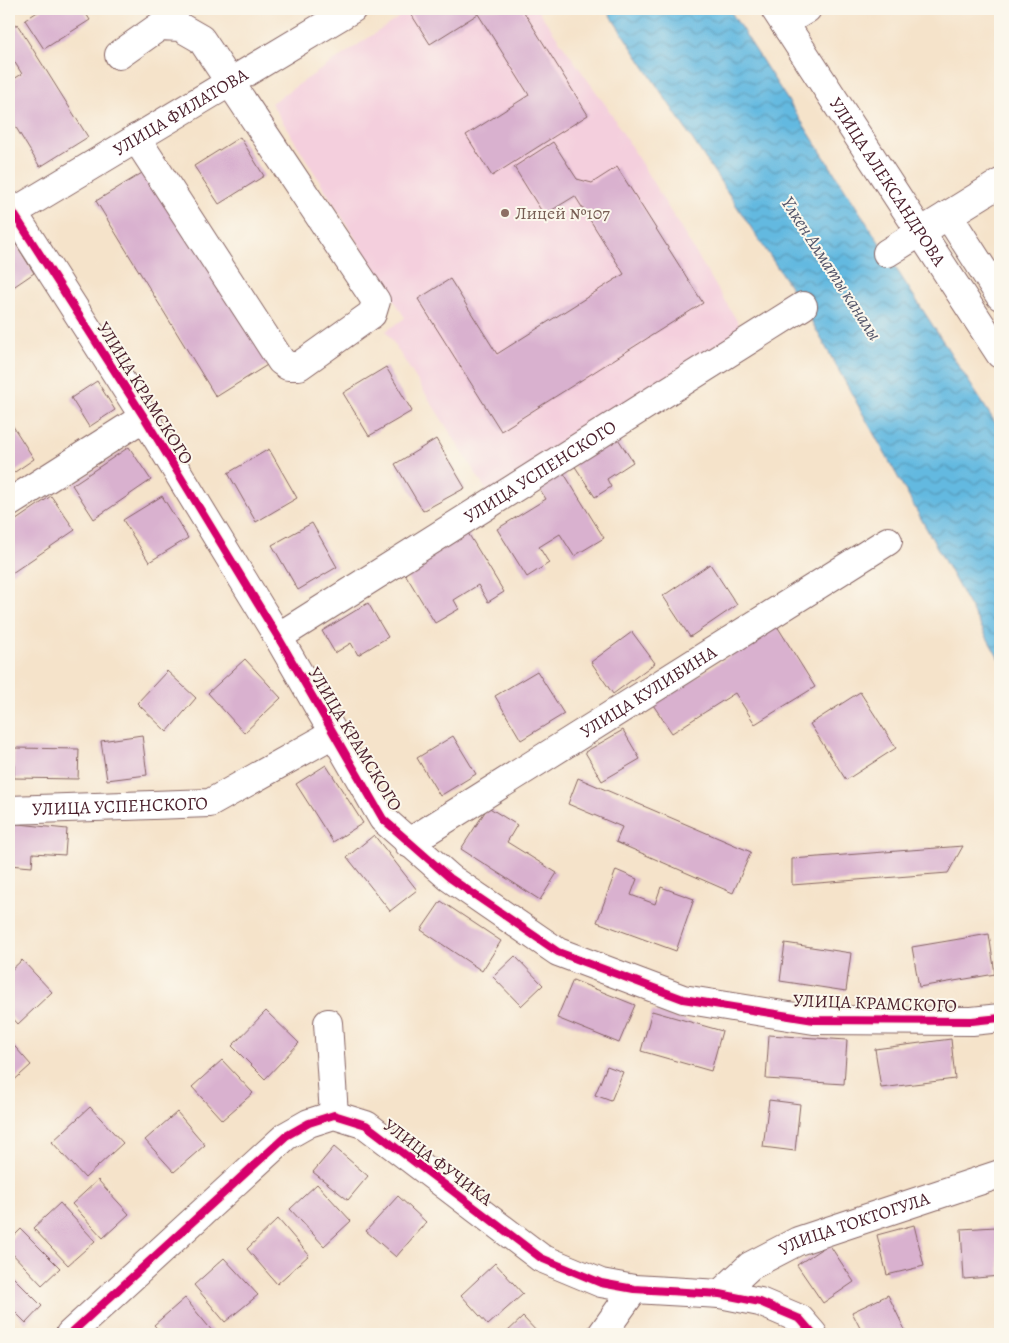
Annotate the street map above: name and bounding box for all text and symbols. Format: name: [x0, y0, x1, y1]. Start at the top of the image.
street label: УЛИЦА ФИЛАТОВА: [109, 62, 253, 162]
street label: УЛИЦА АЛЕКСАНДРОВА: [824, 93, 952, 271]
water label: Үлкен Алматы каналы: [775, 191, 888, 346]
place label: Лицей №107: [515, 201, 610, 225]
marker: Лицей №107: [499, 207, 511, 219]
street label: УЛИЦА КРАМСКОГО: [91, 317, 199, 469]
street label: УЛИЦА УСПЕНСКОГО: [459, 415, 621, 529]
street label: УЛИЦА КУЛИБИНА: [576, 640, 721, 744]
street label: УЛИЦА КРАМСКОГО: [302, 663, 408, 815]
street label: УЛИЦА УСПЕНСКОГО: [32, 791, 208, 821]
street label: УЛИЦА КРАМСКОГО: [793, 988, 957, 1018]
street label: УЛИЦА ФУЧИКА: [378, 1113, 498, 1211]
street label: УЛИЦА ТОКТОГУЛА: [775, 1186, 933, 1261]

